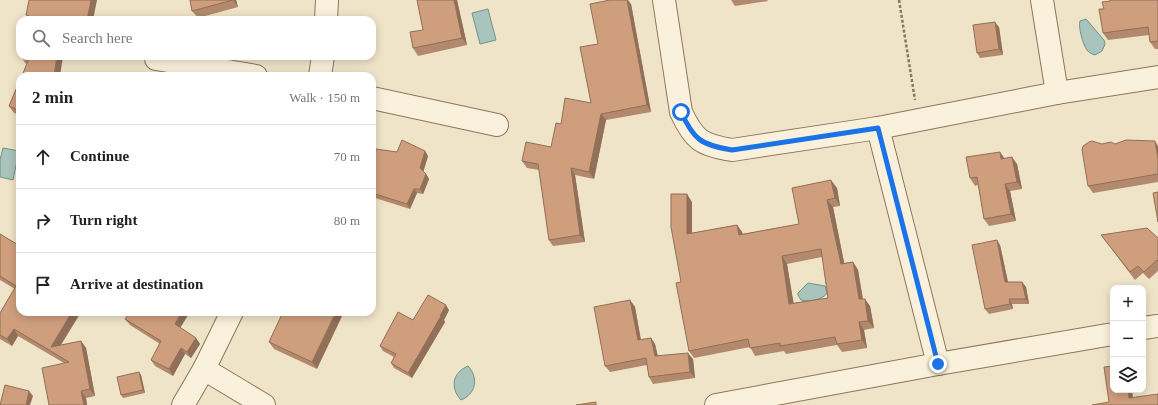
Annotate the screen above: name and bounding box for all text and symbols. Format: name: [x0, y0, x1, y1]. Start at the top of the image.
search box: [16, 16, 376, 60]
icon: search: [30, 27, 52, 49]
text: Search here: [62, 30, 132, 46]
text: 2 min: [32, 88, 73, 107]
text: Walk · 150 m: [289, 90, 360, 105]
route start: [672, 103, 690, 121]
icon: ahead: [32, 146, 54, 168]
text: Continue: [70, 148, 129, 164]
text: 70 m: [334, 149, 360, 164]
icon: right: [32, 210, 54, 232]
text: Turn right: [70, 212, 137, 228]
text: 80 m: [334, 213, 360, 228]
icon: arrive: [32, 274, 54, 296]
text: Arrive at destination: [70, 276, 203, 292]
map controls: [1110, 285, 1146, 393]
button: +: [1110, 285, 1146, 321]
button: −: [1110, 321, 1146, 357]
route end: [929, 355, 947, 373]
button: layers: [1110, 357, 1146, 393]

